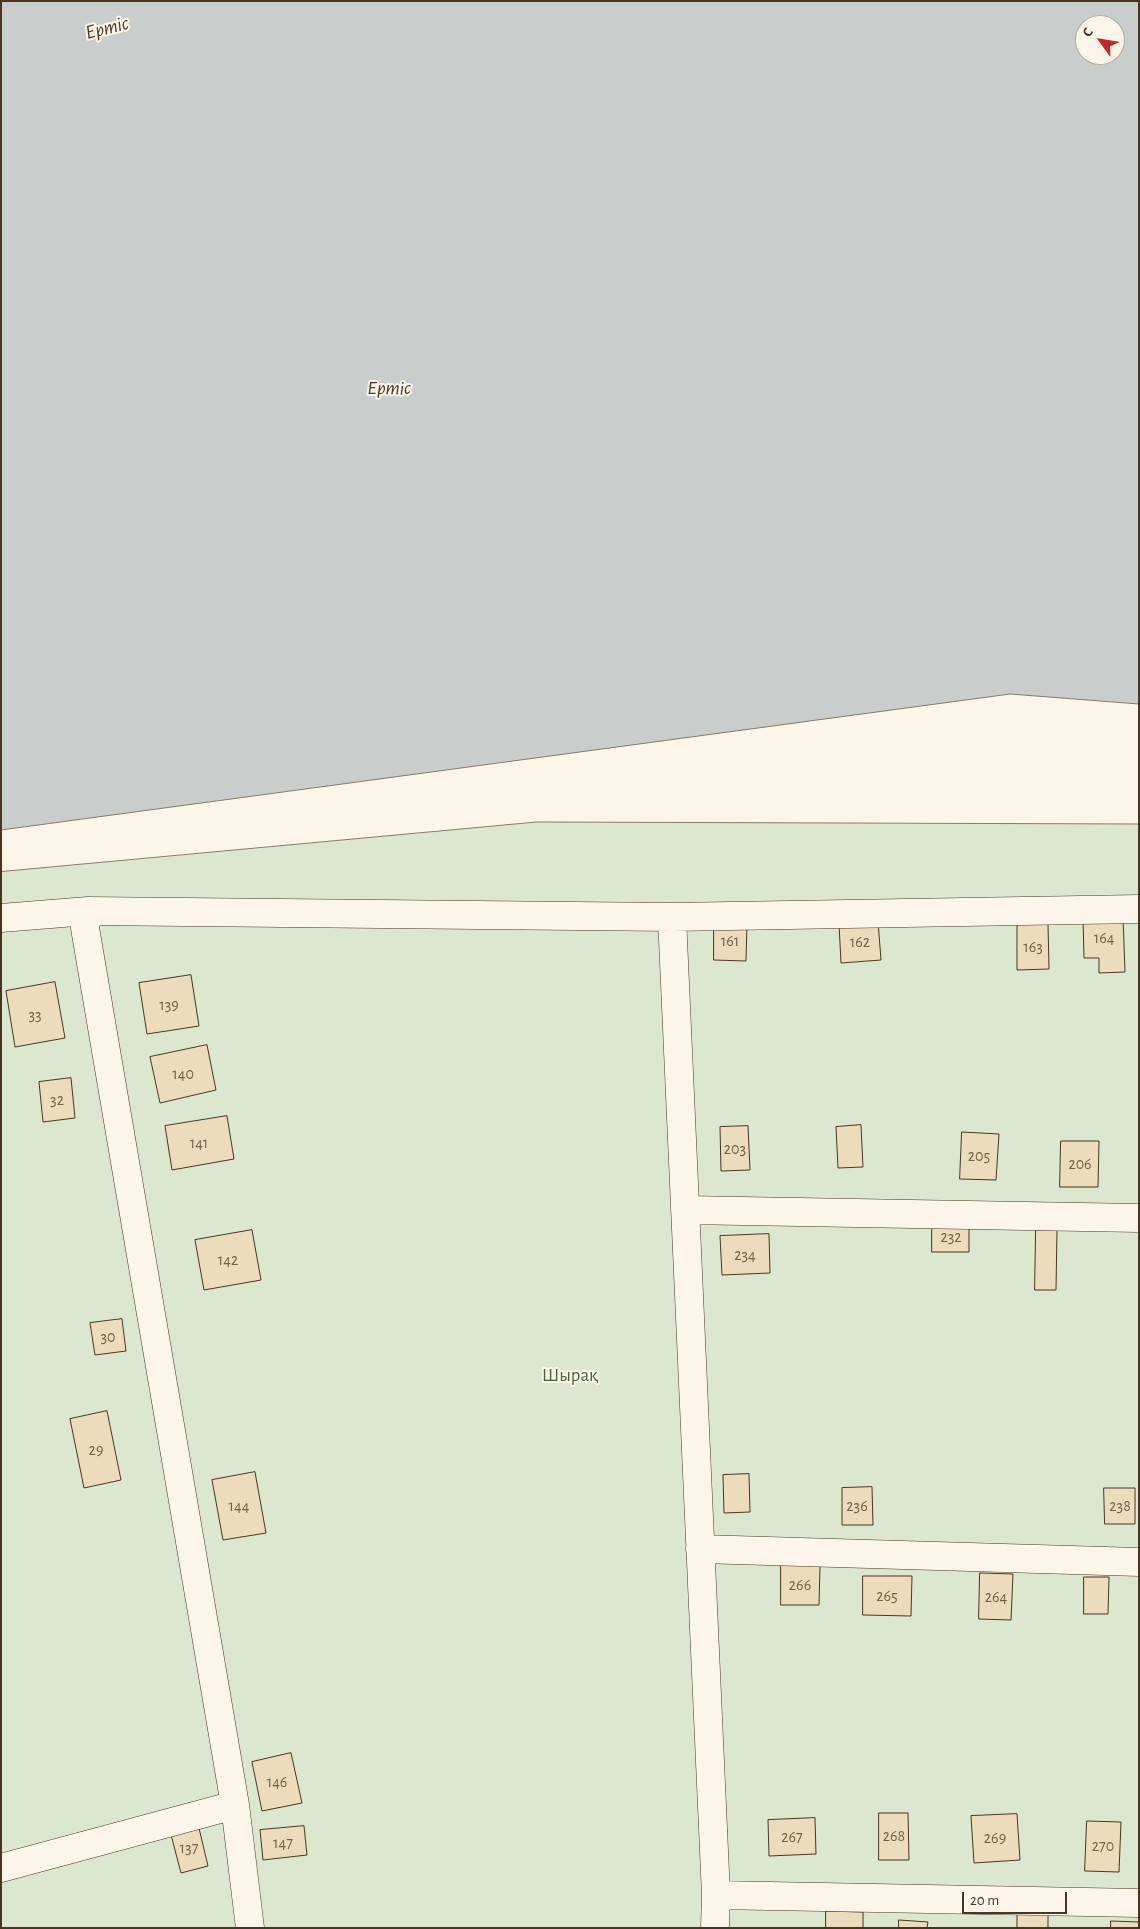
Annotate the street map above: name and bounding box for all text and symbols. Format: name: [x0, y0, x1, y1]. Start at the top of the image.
water label: Ертіс: [83, 11, 131, 45]
north arrow: [1075, 15, 1125, 65]
text: С: [1080, 26, 1096, 40]
water label: Ертіс: [367, 376, 411, 400]
house number: 164: [1094, 928, 1114, 948]
house number: 161: [721, 931, 739, 951]
house number: 162: [850, 932, 870, 952]
house number: 163: [1023, 937, 1043, 957]
house number: 139: [159, 995, 179, 1015]
house number: 33: [28, 1005, 42, 1025]
house number: 140: [172, 1064, 194, 1084]
house number: 32: [50, 1090, 64, 1110]
house number: 141: [190, 1133, 208, 1153]
house number: 203: [724, 1139, 746, 1159]
house number: 205: [968, 1146, 990, 1166]
house number: 206: [1068, 1154, 1092, 1174]
house number: 232: [940, 1227, 962, 1247]
house number: 234: [734, 1245, 756, 1265]
house number: 142: [218, 1250, 238, 1270]
house number: 30: [100, 1327, 116, 1347]
park label: Шырақ: [542, 1364, 598, 1386]
house number: 29: [89, 1440, 103, 1460]
house number: 144: [229, 1496, 249, 1516]
house number: 236: [846, 1496, 868, 1516]
house number: 238: [1109, 1496, 1131, 1516]
house number: 266: [789, 1575, 811, 1595]
house number: 265: [876, 1586, 898, 1606]
house number: 264: [985, 1587, 1007, 1607]
house number: 146: [267, 1772, 287, 1792]
house number: 268: [883, 1826, 905, 1846]
house number: 267: [781, 1827, 803, 1847]
house number: 269: [984, 1828, 1006, 1848]
house number: 147: [273, 1833, 293, 1853]
house number: 270: [1092, 1836, 1114, 1856]
house number: 137: [180, 1838, 198, 1858]
scale bar: [965, 1882, 1070, 1914]
text: 20 m: [970, 1893, 999, 1908]

